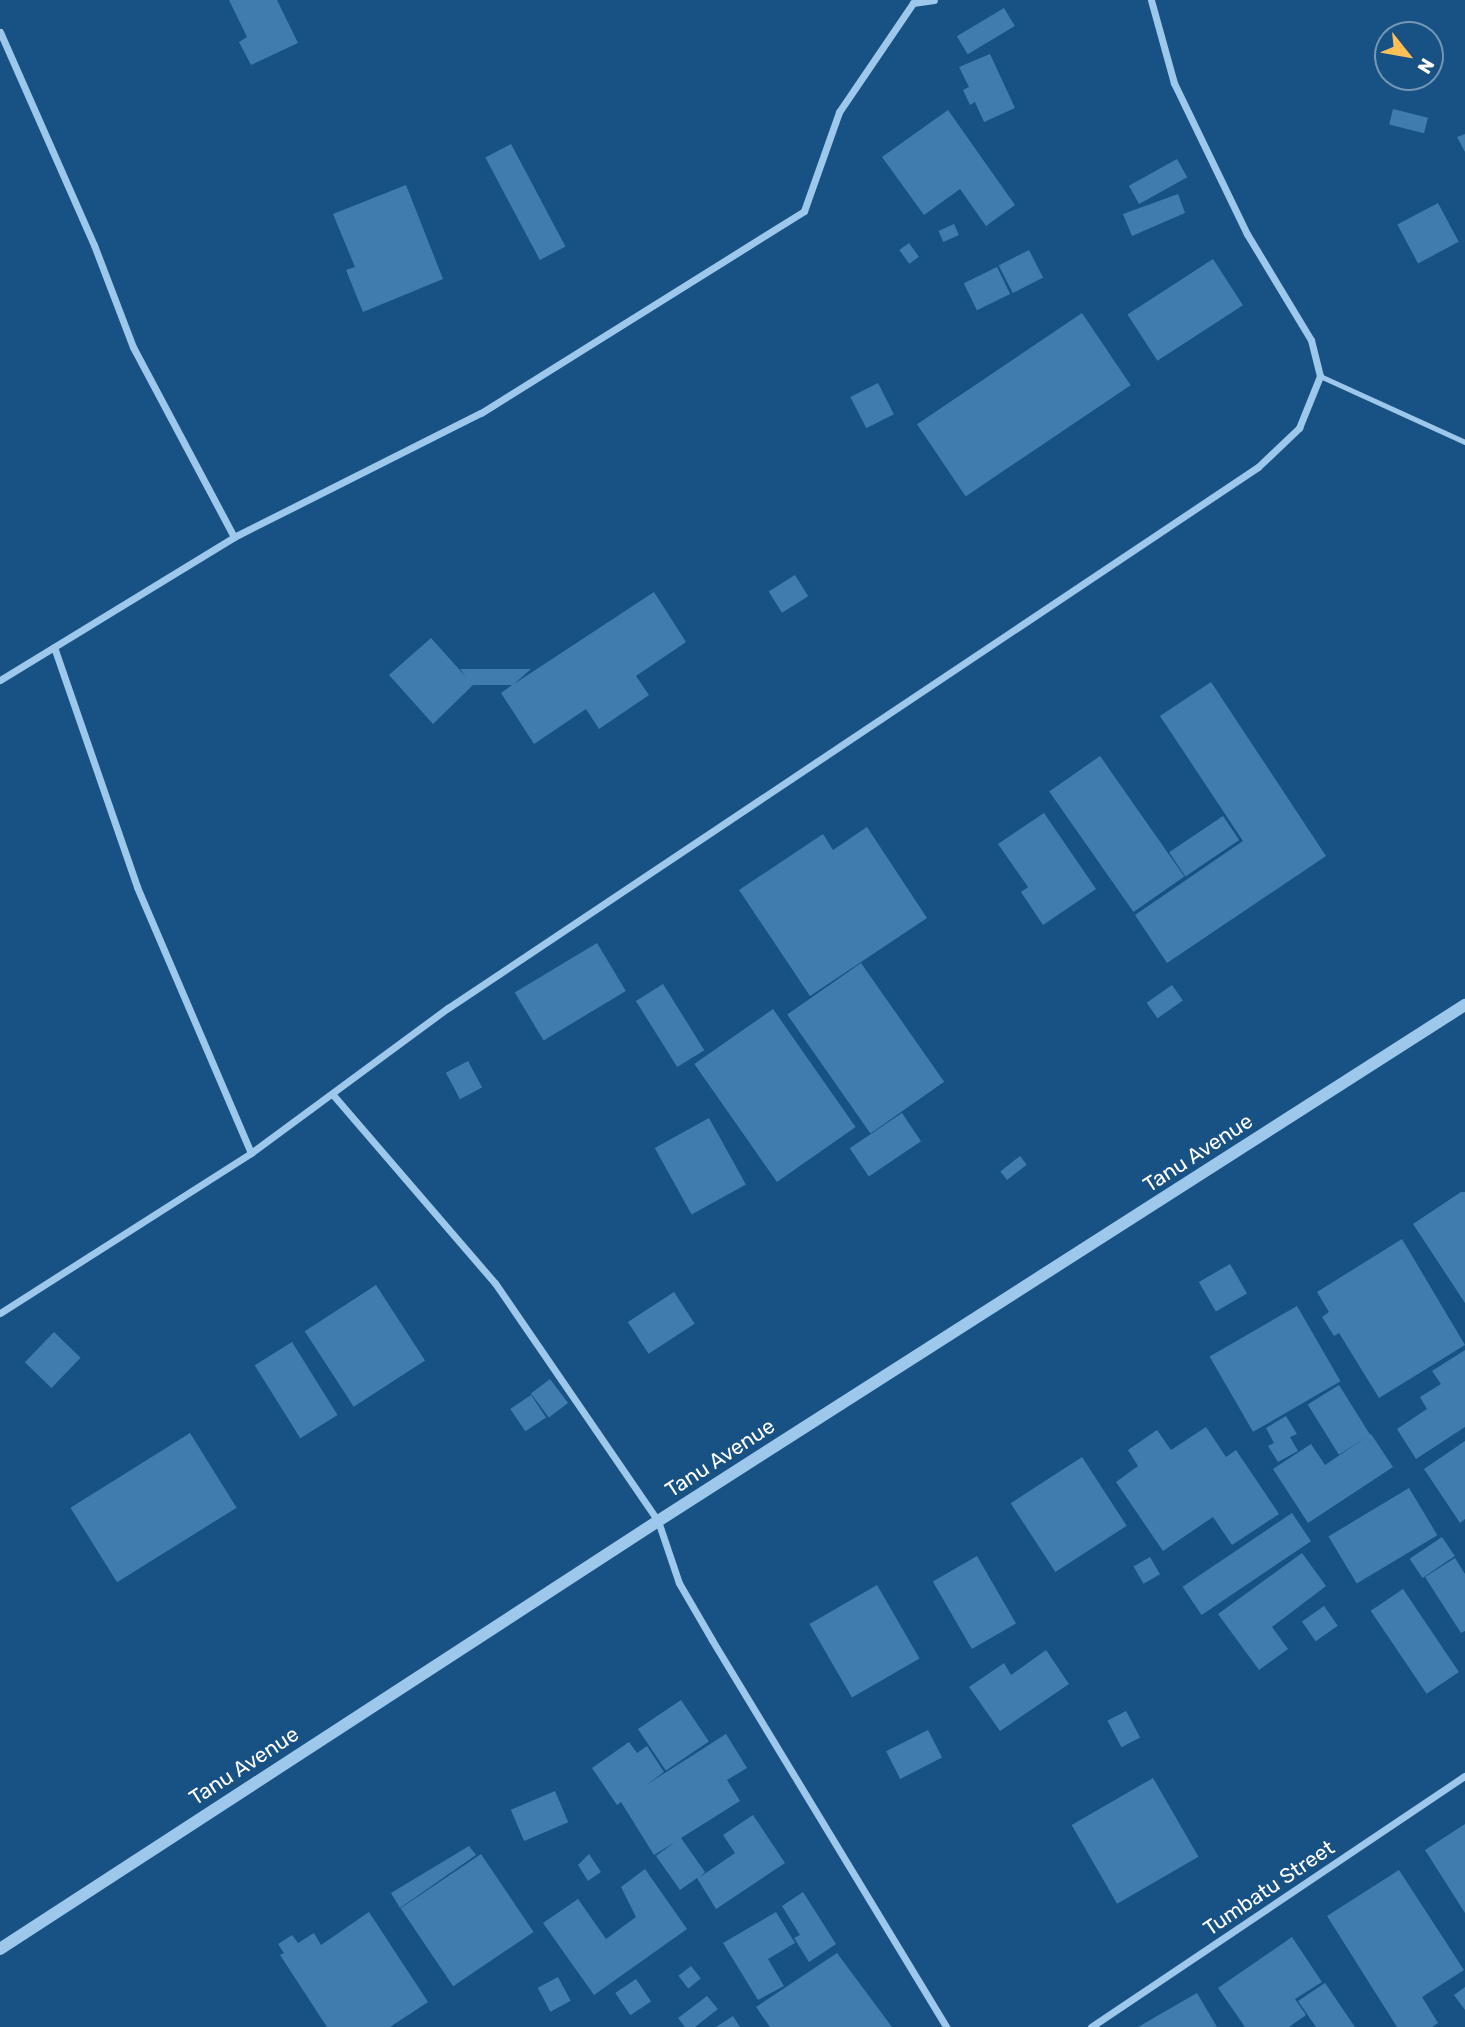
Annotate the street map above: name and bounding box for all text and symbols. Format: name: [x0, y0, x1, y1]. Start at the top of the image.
north arrow: [1374, 21, 1444, 91]
text: N: [1412, 54, 1439, 78]
street label: Tanu Avenue: [1138, 1108, 1258, 1198]
street label: Tanu Avenue: [660, 1413, 780, 1503]
street label: Tanu Avenue: [184, 1721, 304, 1811]
street label: Tumbatu Street: [1199, 1835, 1339, 1941]

